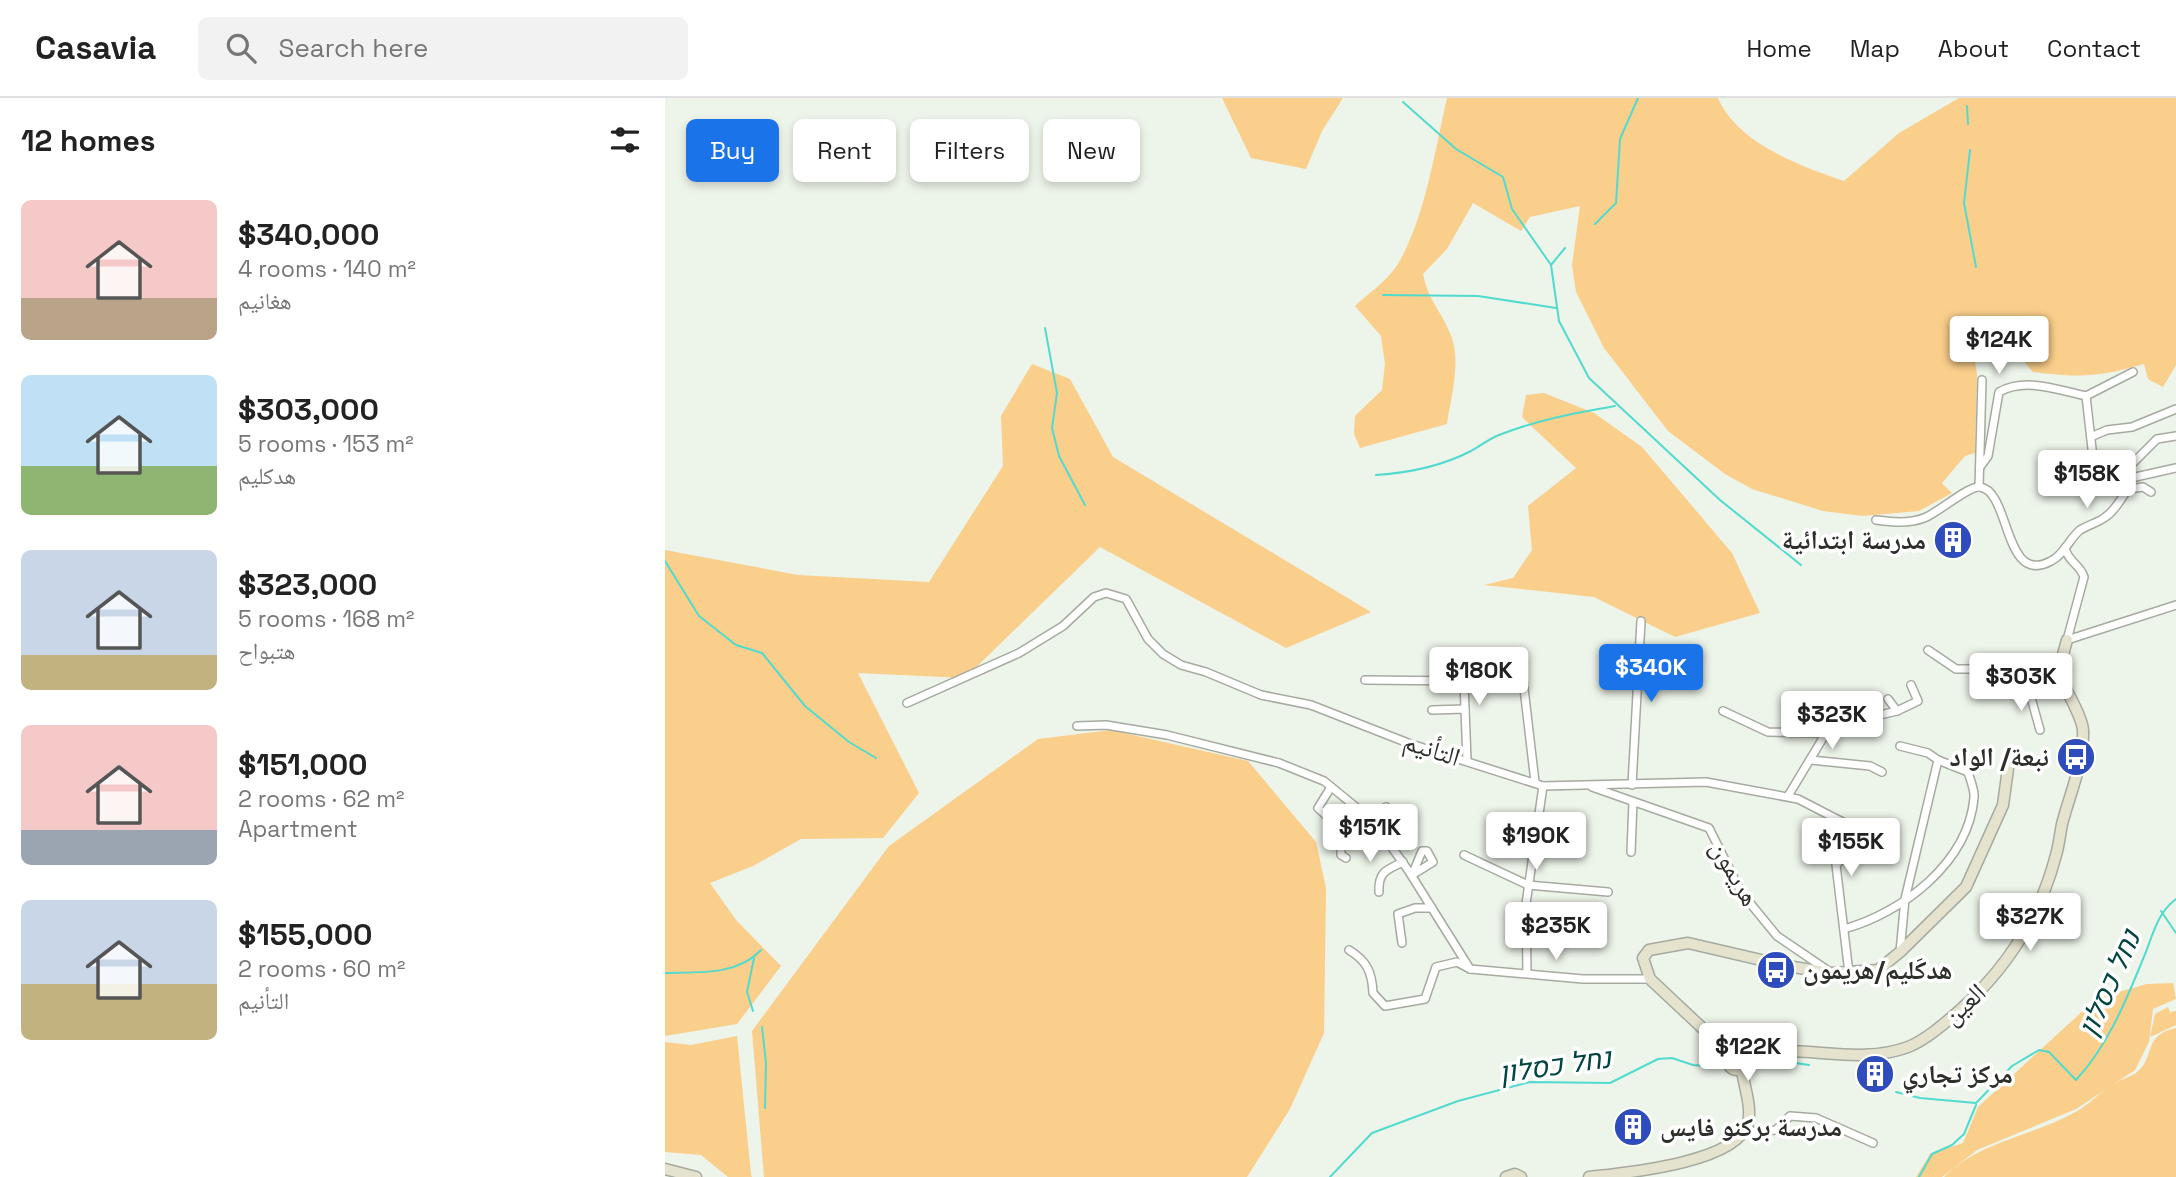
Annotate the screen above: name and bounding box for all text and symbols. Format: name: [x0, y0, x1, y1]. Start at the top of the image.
search box: [198, 17, 688, 80]
text: Casavia: [35, 27, 156, 69]
icon: search: [222, 29, 260, 67]
text: Search here: [278, 31, 428, 65]
text: Home: [1746, 33, 1812, 64]
text: Map: [1850, 33, 1900, 64]
text: About: [1938, 33, 2009, 64]
text: Contact: [2047, 33, 2141, 64]
chip: Buy: [686, 119, 779, 182]
chip: Rent: [793, 119, 896, 182]
chip: Filters: [910, 119, 1029, 182]
chip: New: [1043, 119, 1140, 182]
text: 12 homes: [21, 121, 156, 160]
icon: filters: [606, 121, 644, 159]
text: $340,000: [238, 215, 379, 254]
icon: home: [77, 228, 161, 312]
text: 4 rooms · 140 m²: [238, 254, 416, 284]
text: هغانيم: [238, 286, 292, 316]
pin: $124K: [1950, 316, 2048, 376]
text: $124K: [1966, 324, 2032, 354]
text: $303,000: [238, 390, 379, 429]
icon: home: [77, 403, 161, 487]
text: 5 rooms · 153 m²: [238, 429, 414, 459]
pin: $158K: [2038, 450, 2136, 510]
text: $158K: [2054, 458, 2120, 488]
text: هدكليم: [238, 461, 296, 491]
building icon: مدرسة ابتدائية: [1932, 519, 1974, 561]
place label: مدرسة ابتدائية: [1782, 523, 1926, 557]
text: $323,000: [238, 565, 377, 604]
icon: home: [77, 578, 161, 662]
text: 5 rooms · 168 m²: [238, 604, 415, 634]
text: هتبواح: [238, 636, 296, 666]
pin: $340K: [1602, 644, 1700, 704]
pin: $180K: [1430, 648, 1528, 707]
text: $340K: [1615, 652, 1687, 682]
pin: $303K: [1972, 654, 2070, 713]
text: $180K: [1445, 655, 1513, 685]
text: $303K: [1985, 661, 2057, 691]
pin: $323K: [1783, 692, 1881, 751]
text: $323K: [1797, 699, 1867, 729]
street label: التأنيم: [1399, 724, 1465, 774]
bus stop icon: نبعة/ الواد: [2055, 736, 2097, 778]
place label: نبعة/ الواد: [1949, 740, 2049, 774]
text: $151,000: [238, 745, 368, 784]
icon: home: [77, 753, 161, 837]
text: 2 rooms · 62 m²: [238, 784, 404, 814]
pin: $151K: [1321, 804, 1419, 864]
text: $151K: [1339, 812, 1401, 842]
pin: $190K: [1487, 812, 1585, 872]
text: Apartment: [238, 814, 358, 844]
pin: $155K: [1802, 818, 1900, 878]
text: $190K: [1502, 820, 1570, 850]
text: $155K: [1818, 826, 1884, 856]
street label: هريمون: [1703, 834, 1767, 912]
pin: $327K: [1981, 894, 2079, 953]
text: $327K: [1996, 901, 2064, 931]
pin: $235K: [1507, 902, 1605, 962]
text: $235K: [1521, 910, 1591, 940]
text: $155,000: [238, 915, 373, 954]
water label: נחל כסלון: [2070, 923, 2149, 1042]
icon: home: [77, 928, 161, 1012]
bus stop icon: هدكَليم/هريمون: [1755, 949, 1797, 991]
place label: هدكَليم/هريمون: [1803, 953, 1953, 988]
text: 2 rooms · 60 m²: [238, 954, 405, 984]
street label: العين: [1935, 976, 1993, 1032]
text: التأنيم: [238, 986, 289, 1016]
pin: $122K: [1699, 1024, 1797, 1083]
text: $122K: [1715, 1031, 1781, 1061]
water label: נחל כסלון: [1497, 1039, 1615, 1091]
building icon: مركز تجاري: [1854, 1053, 1896, 1095]
place label: مركز تجاري: [1902, 1057, 2013, 1094]
building icon: مدرسة بركنو فايس: [1612, 1106, 1654, 1148]
place label: مدرسة بركنو فايس: [1660, 1110, 1842, 1144]

